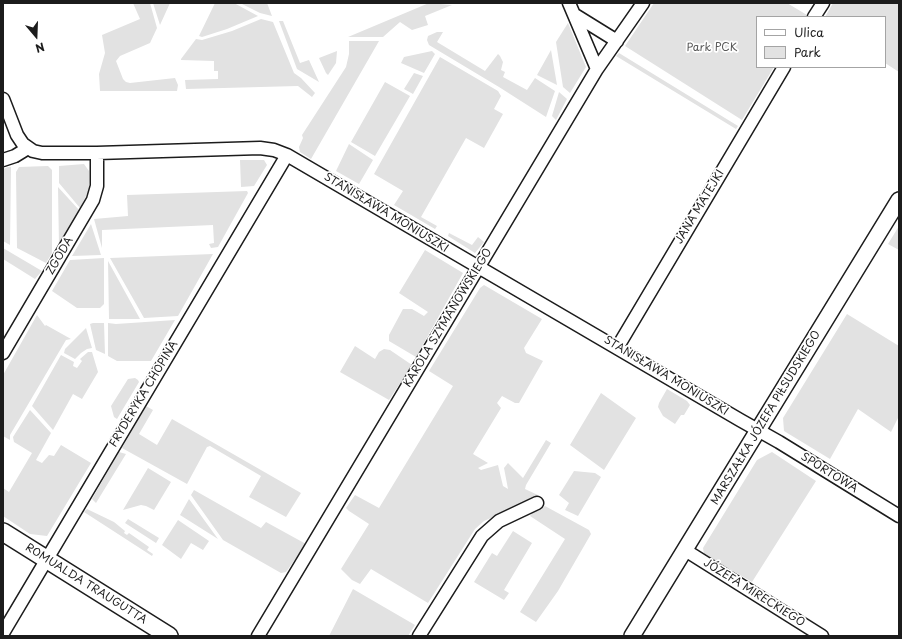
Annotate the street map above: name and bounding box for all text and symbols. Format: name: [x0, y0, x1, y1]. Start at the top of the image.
north arrow: [16, 16, 56, 56]
legend: [756, 16, 886, 68]
text: Ulica: [794, 23, 824, 41]
text: N: [33, 38, 47, 57]
park label: Park PCK: [687, 41, 737, 55]
text: Park: [794, 43, 821, 61]
street label: JANA MATEJKI: [673, 168, 727, 246]
street label: STANISŁAWA MONIUSZKI: [321, 171, 451, 255]
street label: ZGODA: [44, 235, 76, 277]
street label: KAROLA SZYMANOWSKIEGO: [401, 246, 495, 390]
street label: MARSZAŁKA JÓZEFA PIŁSUDSKIEGO: [709, 329, 823, 507]
street label: STANISŁAWA MONIUSZKI: [601, 334, 731, 418]
street label: FRYDERYKA CHOPINA: [107, 339, 181, 449]
street label: SPORTOWA: [798, 450, 860, 496]
street label: ROMUALDA TRAUGUTTA: [23, 541, 149, 627]
street label: JÓZEFA MIRECKIEGO: [701, 556, 807, 630]

